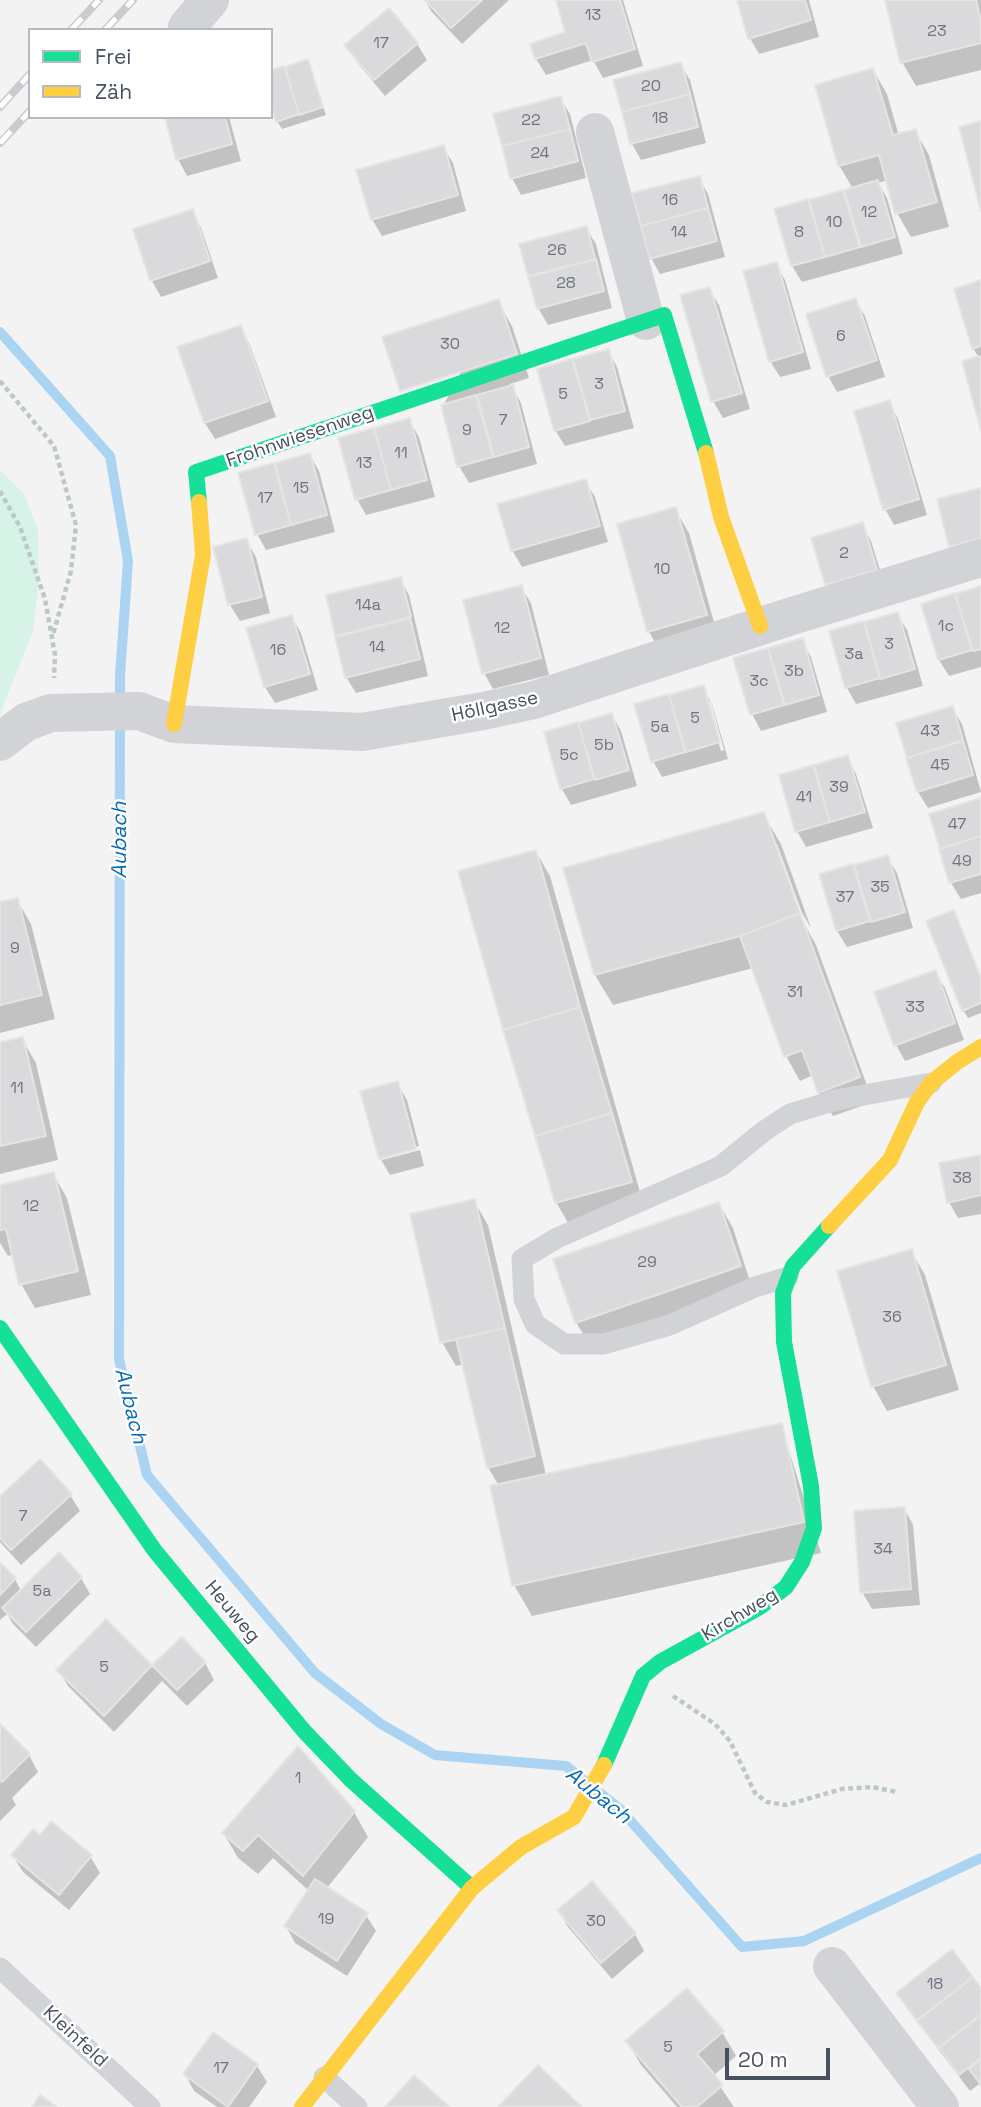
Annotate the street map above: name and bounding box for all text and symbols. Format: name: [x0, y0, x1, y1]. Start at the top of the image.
house number: 13: [585, 6, 601, 26]
house number: 23: [927, 22, 947, 42]
legend: [28, 28, 273, 119]
house number: 17: [373, 34, 389, 54]
text: Frei: [95, 43, 131, 70]
house number: 20: [641, 77, 661, 97]
text: Zäh: [95, 78, 132, 105]
house number: 18: [652, 109, 668, 129]
house number: 22: [521, 111, 541, 131]
house number: 24: [530, 144, 550, 164]
house number: 16: [662, 191, 678, 211]
house number: 12: [861, 203, 877, 223]
house number: 10: [826, 213, 842, 233]
house number: 14: [671, 223, 687, 243]
house number: 8: [794, 223, 804, 243]
house number: 26: [547, 241, 567, 261]
house number: 28: [556, 274, 576, 294]
house number: 6: [836, 327, 846, 347]
house number: 30: [440, 335, 460, 355]
house number: 3: [594, 375, 604, 395]
house number: 5: [558, 385, 568, 405]
street label: Frohnwiesenweg: [223, 401, 377, 473]
house number: 7: [498, 411, 508, 431]
house number: 9: [462, 421, 472, 441]
house number: 11: [394, 444, 408, 464]
house number: 13: [356, 454, 372, 474]
house number: 15: [293, 479, 309, 499]
house number: 17: [257, 489, 273, 509]
house number: 2: [839, 544, 849, 564]
house number: 10: [654, 560, 670, 580]
house number: 14a: [355, 596, 381, 616]
house number: 1c: [938, 617, 954, 637]
house number: 12: [494, 619, 510, 639]
house number: 3: [884, 635, 894, 655]
house number: 14: [369, 638, 385, 658]
house number: 16: [270, 641, 286, 661]
house number: 3a: [845, 645, 863, 665]
house number: 3b: [784, 662, 804, 682]
house number: 3c: [749, 672, 769, 692]
street label: Höllgasse: [450, 687, 540, 727]
house number: 5: [690, 709, 700, 729]
house number: 5a: [651, 718, 669, 738]
house number: 43: [920, 722, 940, 742]
house number: 5b: [594, 736, 614, 756]
house number: 5c: [559, 746, 579, 766]
house number: 45: [930, 756, 950, 776]
house number: 39: [829, 778, 849, 798]
house number: 41: [796, 788, 812, 808]
water label: Aubach: [107, 802, 133, 878]
house number: 47: [948, 815, 966, 835]
house number: 49: [952, 852, 972, 872]
house number: 35: [870, 878, 890, 898]
house number: 37: [836, 888, 854, 908]
house number: 9: [10, 939, 20, 959]
house number: 31: [787, 983, 803, 1003]
house number: 33: [905, 998, 925, 1018]
house number: 11: [10, 1079, 24, 1099]
house number: 38: [952, 1169, 972, 1189]
house number: 12: [23, 1197, 39, 1217]
house number: 29: [637, 1253, 657, 1273]
house number: 36: [882, 1308, 902, 1328]
water label: Aubach: [108, 1366, 152, 1446]
house number: 7: [18, 1507, 28, 1527]
house number: 34: [873, 1540, 893, 1560]
street label: Heuweg: [200, 1576, 264, 1648]
house number: 5a: [33, 1582, 51, 1602]
street label: Kirchweg: [698, 1583, 782, 1647]
house number: 5: [99, 1658, 109, 1678]
water label: Aubach: [560, 1762, 636, 1830]
house number: 1: [295, 1769, 301, 1789]
house number: 19: [318, 1910, 334, 1930]
house number: 30: [586, 1912, 606, 1932]
house number: 18: [927, 1975, 943, 1995]
street label: Kleinfeld: [38, 2002, 112, 2072]
scale bar: [729, 2034, 834, 2078]
house number: 5: [663, 2038, 673, 2058]
text: 20 m: [738, 2046, 788, 2073]
house number: 17: [213, 2059, 229, 2079]

